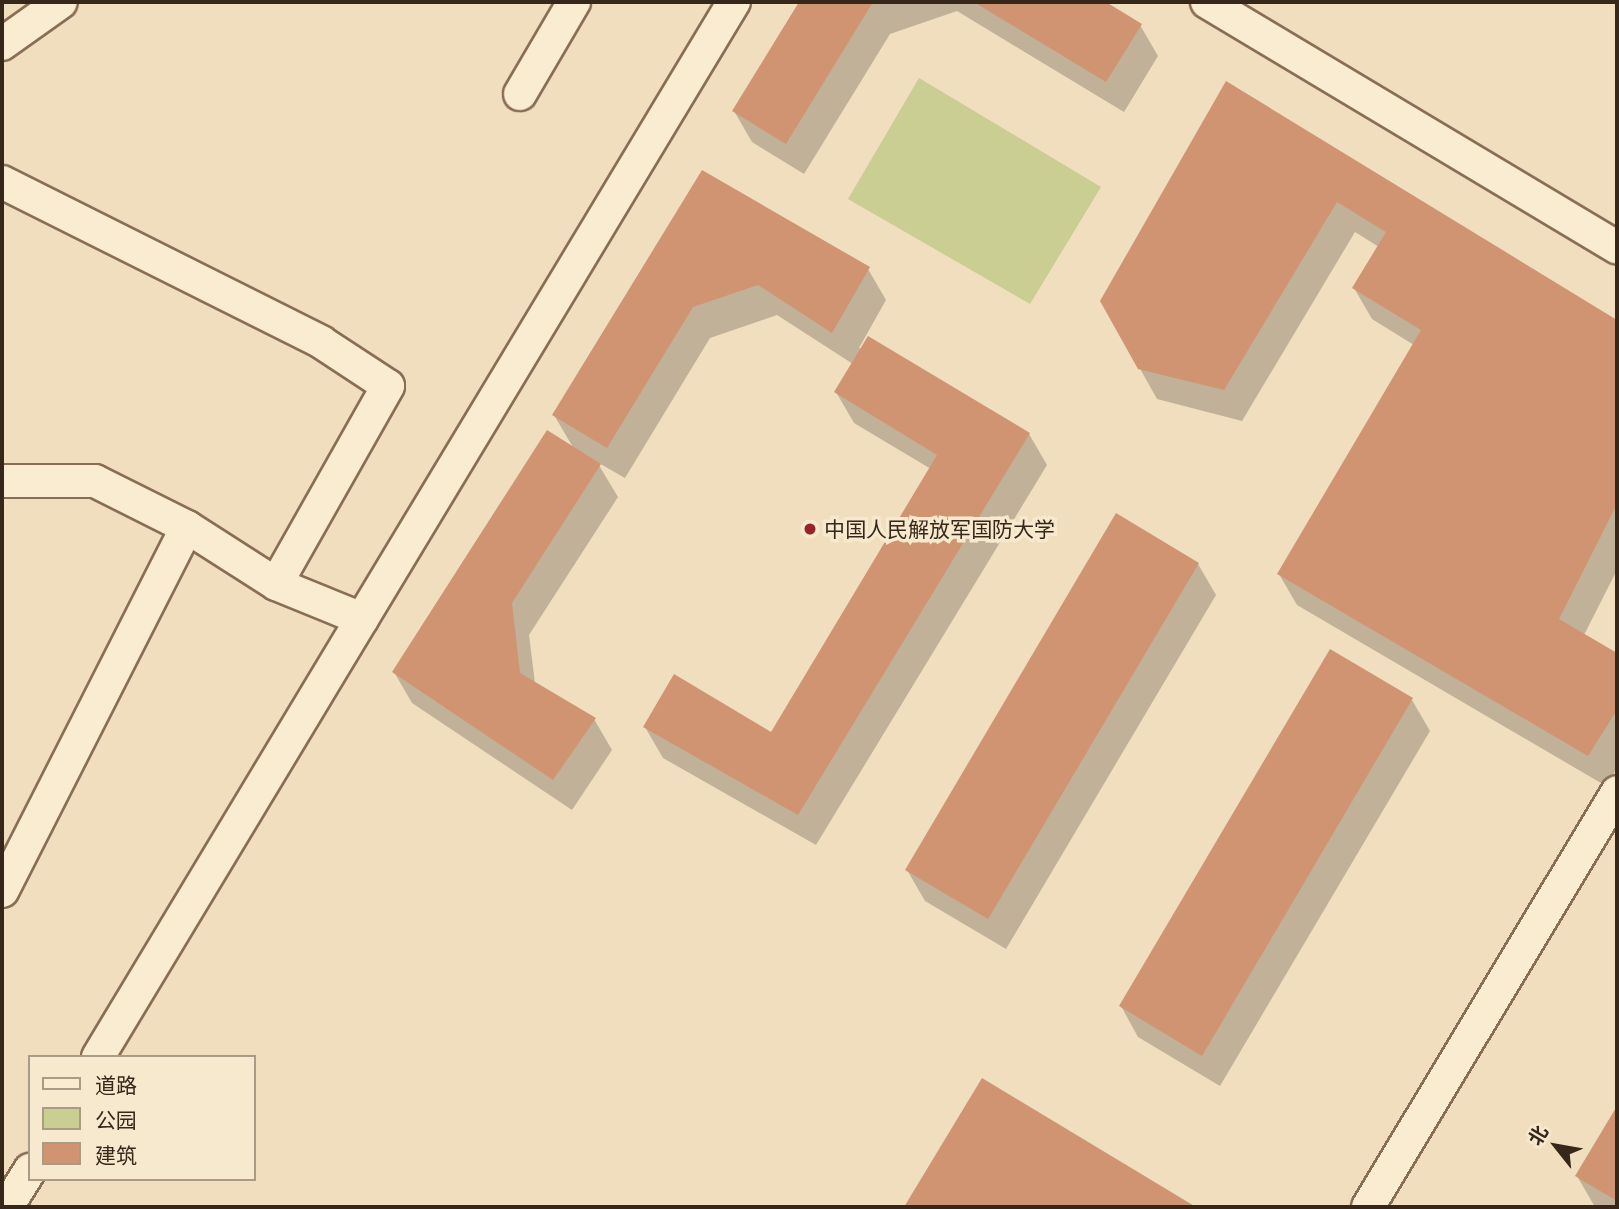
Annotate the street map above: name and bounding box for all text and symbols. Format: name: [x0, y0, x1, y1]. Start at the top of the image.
place label: 中国人民解放军国防大学: [824, 516, 1055, 542]
marker: 中国人民解放军国防大学: [802, 521, 818, 537]
legend: [28, 1055, 256, 1181]
text: 道路: [95, 1071, 137, 1099]
text: 公园: [95, 1106, 137, 1134]
north arrow: [1521, 1111, 1591, 1181]
text: 北: [1522, 1120, 1554, 1150]
text: 建筑: [95, 1141, 137, 1169]

